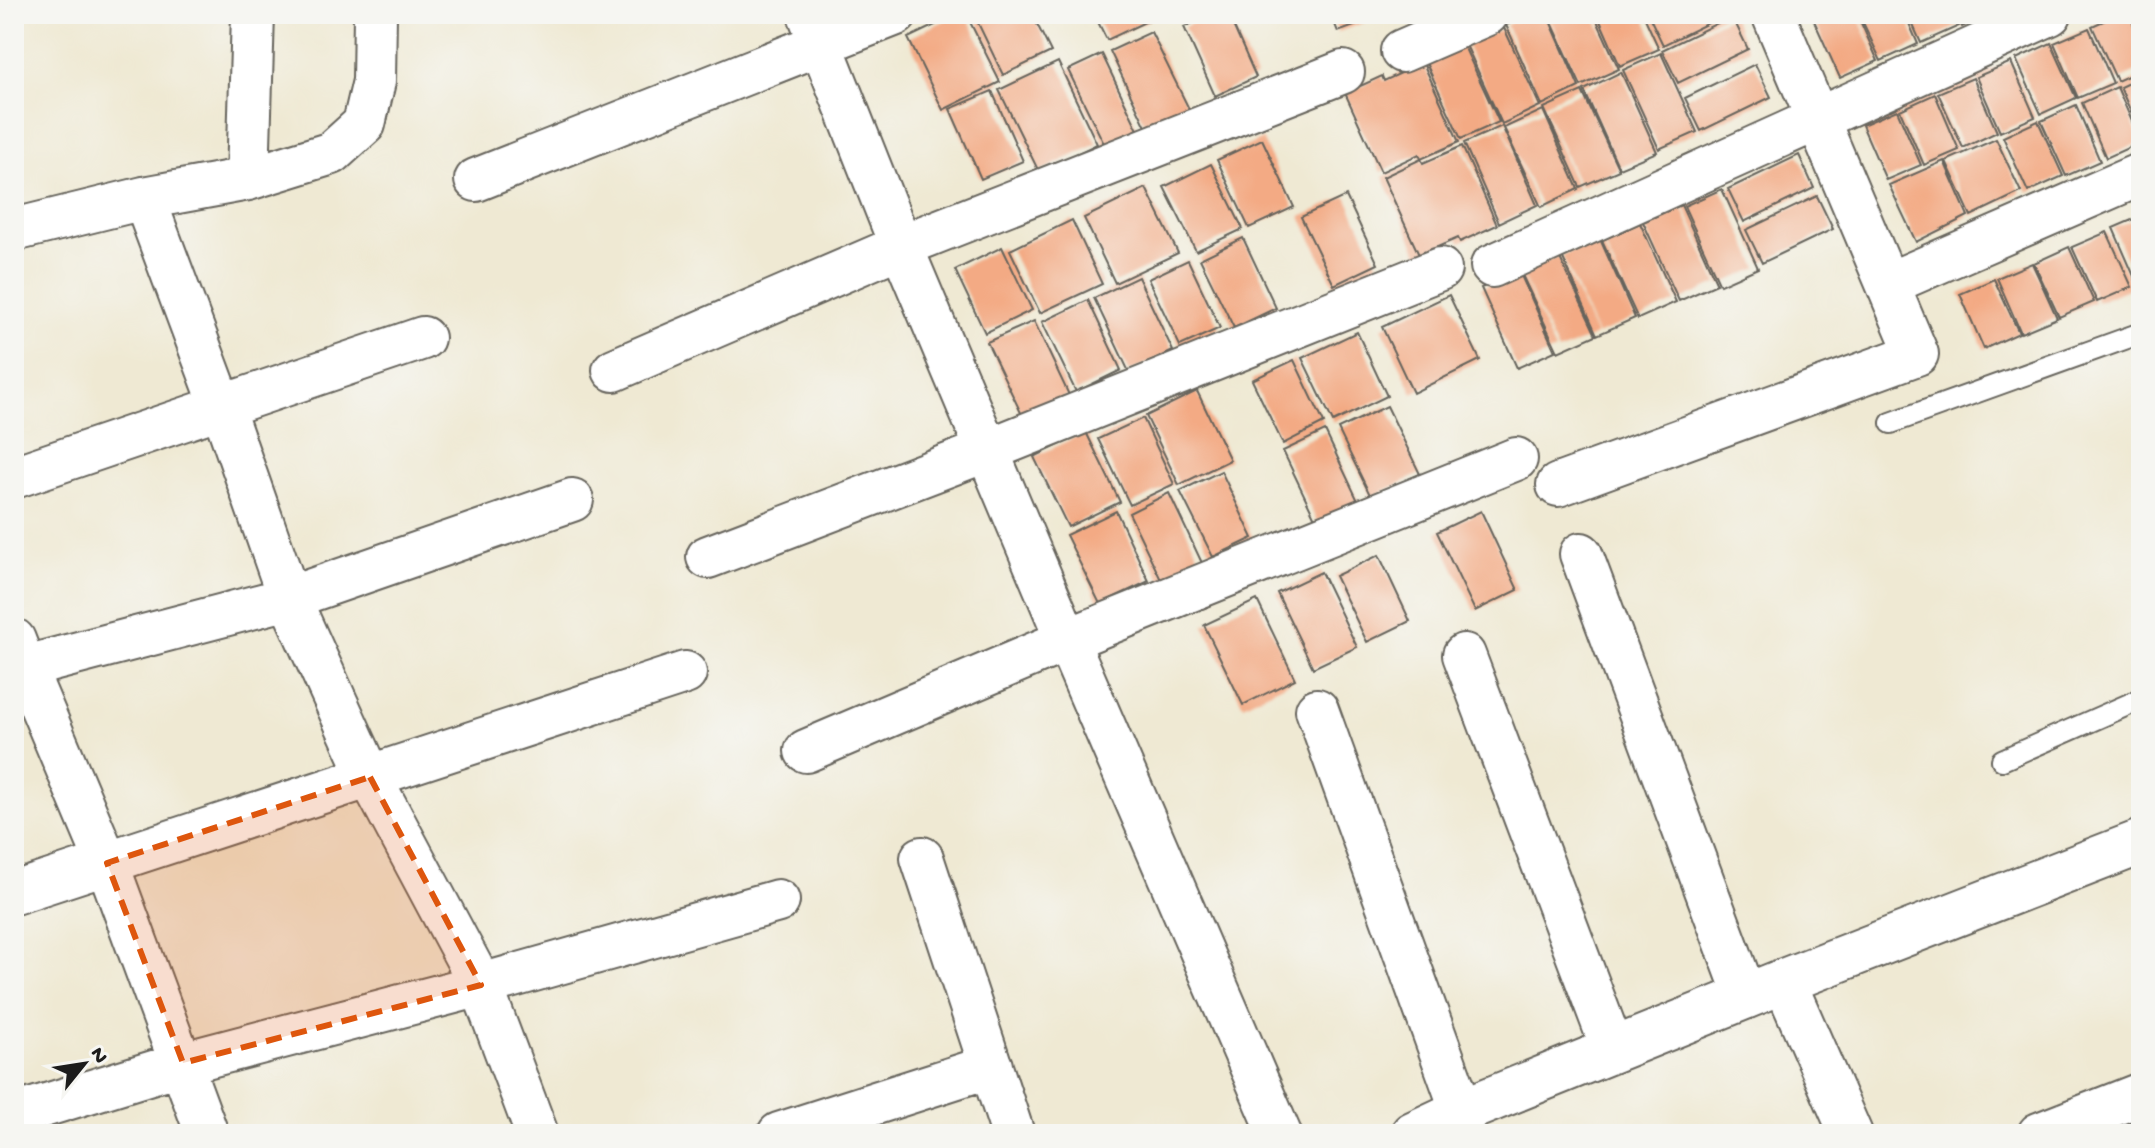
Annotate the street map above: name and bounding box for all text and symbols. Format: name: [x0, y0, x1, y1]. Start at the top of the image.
north arrow: [44, 1024, 124, 1104]
text: N: [83, 1043, 113, 1069]

